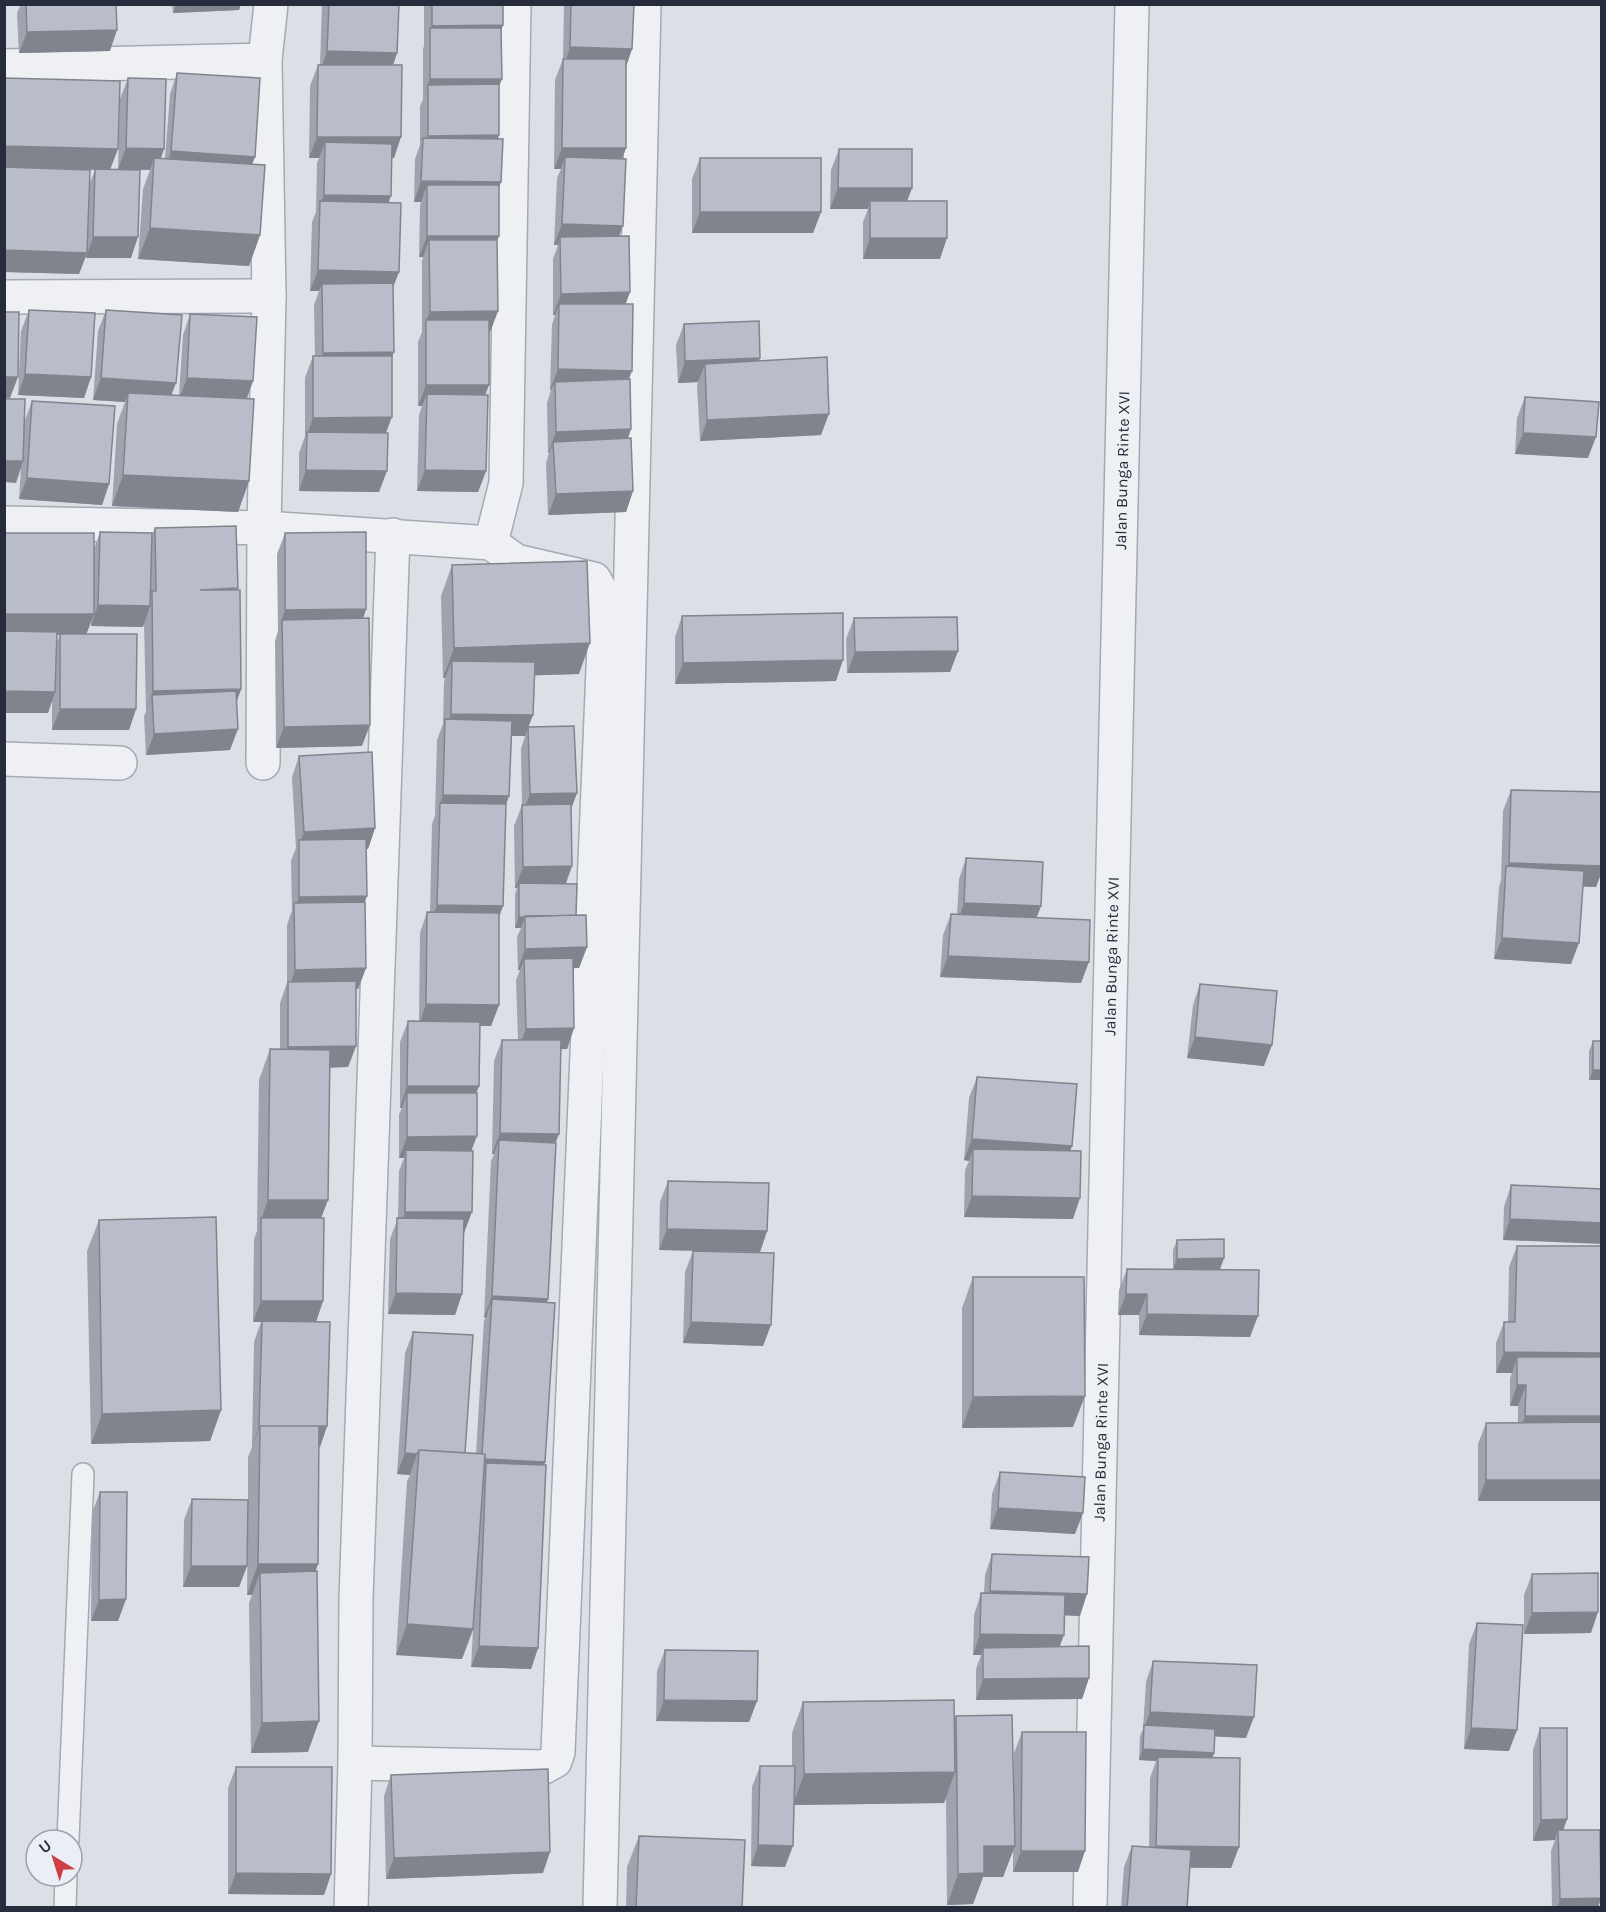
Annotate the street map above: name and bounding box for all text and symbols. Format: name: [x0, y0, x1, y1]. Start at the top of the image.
street label: Jalan Bunga Rinte XVI: [1110, 391, 1133, 550]
street label: Jalan Bunga Rinte XVI: [1100, 876, 1122, 1036]
street label: Jalan Bunga Rinte XVI: [1089, 1362, 1112, 1522]
north arrow: [24, 1828, 84, 1888]
text: U: [35, 1836, 55, 1857]

